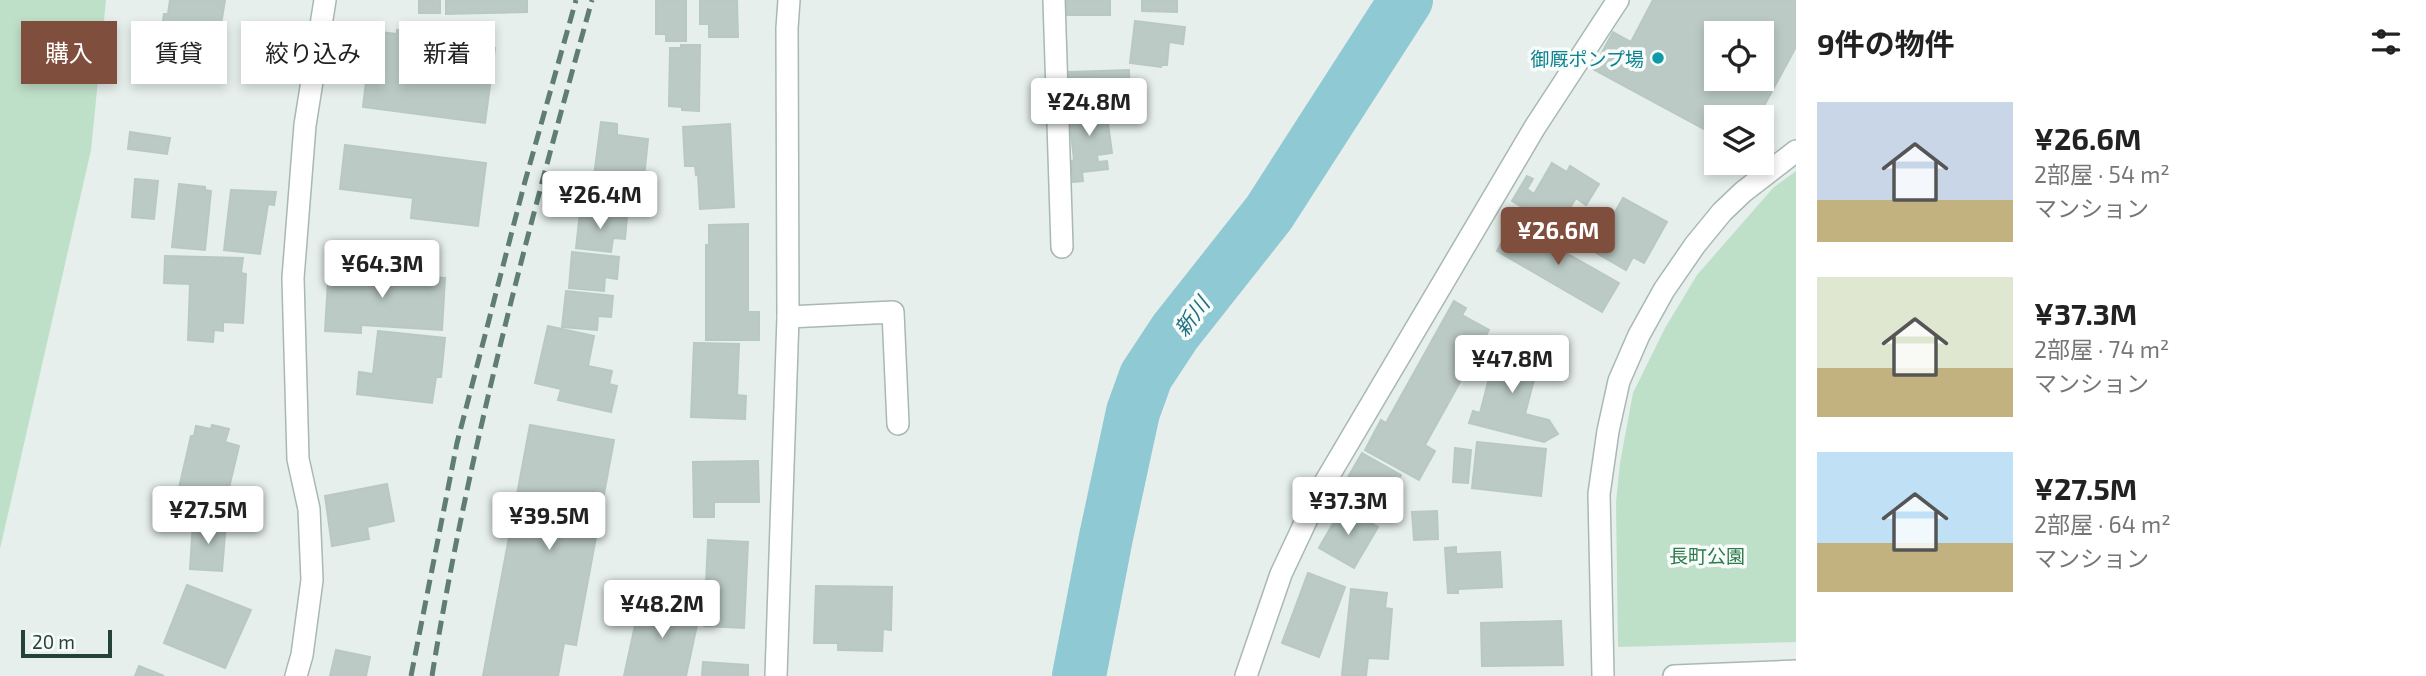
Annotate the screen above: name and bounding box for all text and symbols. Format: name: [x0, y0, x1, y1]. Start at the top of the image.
chip: 購入: [21, 21, 117, 84]
chip: 賃貸: [131, 21, 227, 84]
chip: 絞り込み: [241, 21, 385, 84]
chip: 新着: [399, 21, 495, 84]
map controls: [1704, 21, 1774, 175]
button: locate: [1704, 21, 1774, 91]
icon: filters: [2367, 23, 2405, 61]
text: 9件の物件: [1817, 25, 1955, 61]
place label: 御厩ポンプ場: [1531, 47, 1644, 70]
marker: 御厩ポンプ場: [1650, 50, 1666, 66]
pin: ¥24.8M: [1032, 78, 1146, 138]
text: ¥24.8M: [1047, 87, 1131, 115]
button: layers: [1704, 105, 1774, 175]
text: ¥26.6M: [2034, 120, 2142, 156]
icon: home: [1873, 130, 1957, 214]
text: 2部屋 · 54 m²: [2034, 160, 2170, 188]
pin: ¥26.4M: [543, 172, 657, 231]
text: ¥26.4M: [558, 180, 642, 208]
text: マンション: [2034, 194, 2149, 222]
pin: ¥26.6M: [1501, 208, 1615, 267]
text: ¥26.6M: [1517, 216, 1599, 244]
pin: ¥64.3M: [325, 240, 439, 300]
text: ¥64.3M: [340, 249, 424, 277]
water label: 新川: [1168, 290, 1215, 340]
text: ¥37.3M: [2034, 295, 2137, 331]
icon: home: [1873, 305, 1957, 389]
text: 2部屋 · 74 m²: [2034, 335, 2169, 363]
pin: ¥47.8M: [1455, 336, 1569, 395]
text: ¥47.8M: [1471, 344, 1553, 372]
text: マンション: [2034, 369, 2149, 397]
text: ¥27.5M: [2034, 470, 2137, 506]
pin: ¥37.3M: [1291, 477, 1405, 537]
icon: home: [1873, 480, 1957, 564]
pin: ¥27.5M: [151, 486, 265, 546]
text: ¥37.3M: [1308, 486, 1388, 514]
pin: ¥39.5M: [492, 492, 606, 552]
text: ¥27.5M: [168, 495, 248, 523]
text: ¥39.5M: [508, 501, 590, 529]
text: 2部屋 · 64 m²: [2034, 510, 2171, 538]
park label: 長町公園: [1669, 544, 1745, 567]
text: マンション: [2034, 544, 2149, 572]
pin: ¥48.2M: [605, 580, 719, 640]
text: ¥48.2M: [620, 589, 704, 617]
scale bar: [21, 627, 112, 659]
text: 20 m: [32, 630, 75, 653]

